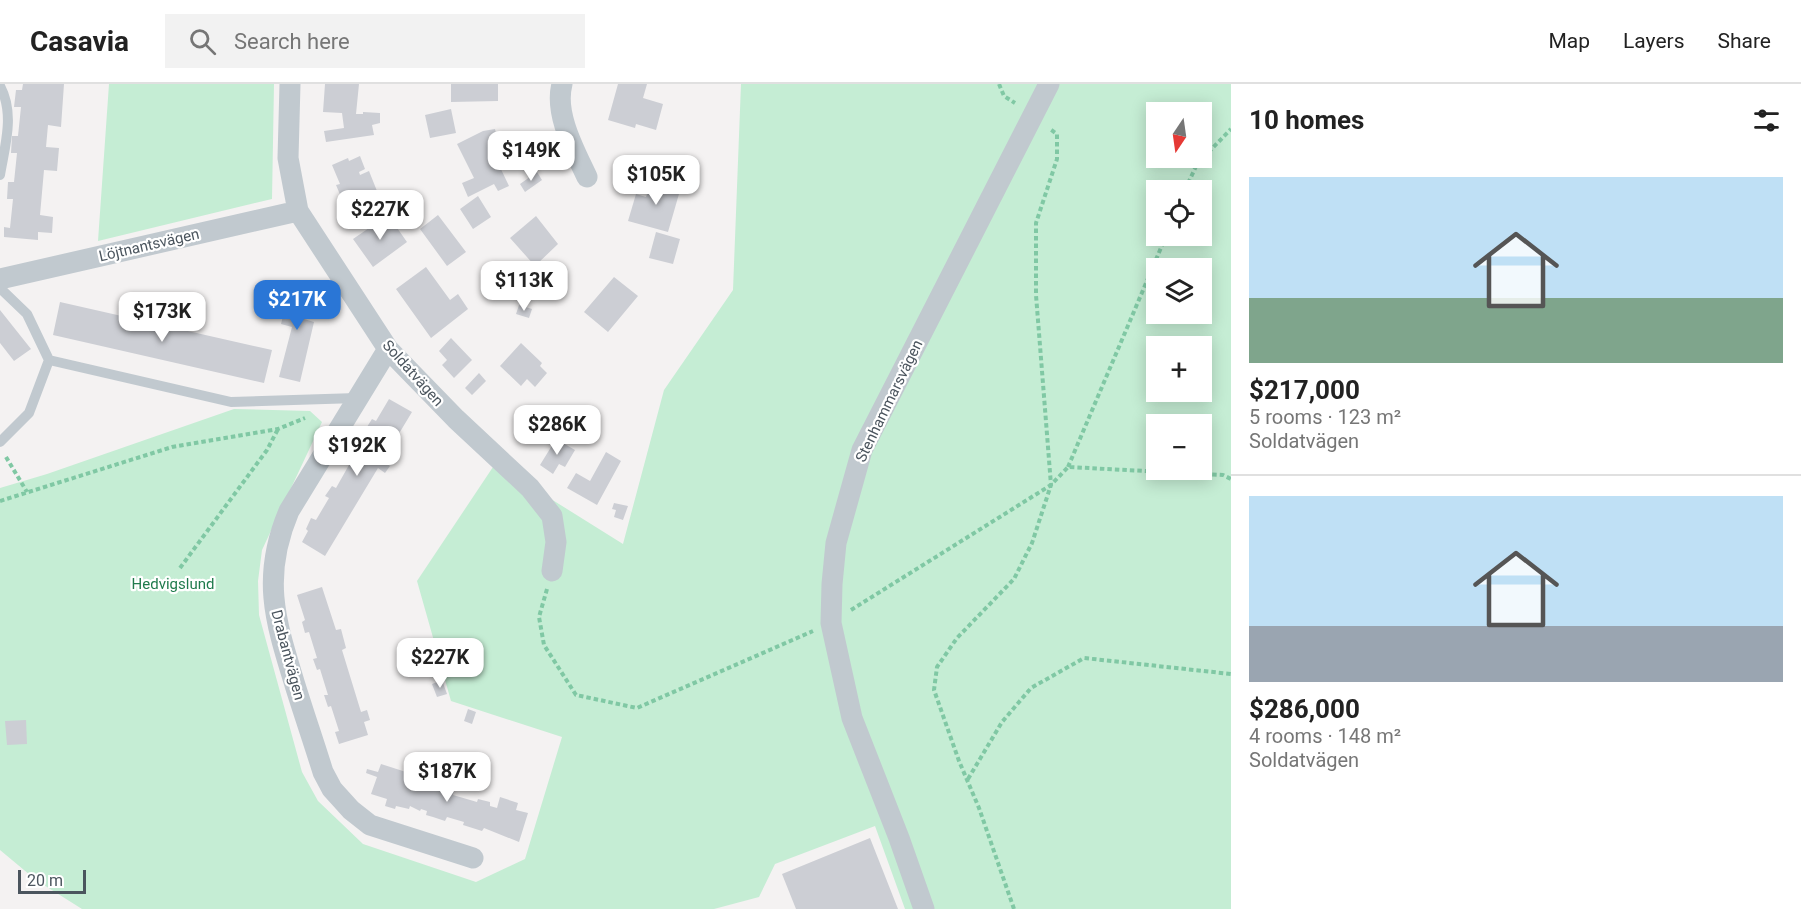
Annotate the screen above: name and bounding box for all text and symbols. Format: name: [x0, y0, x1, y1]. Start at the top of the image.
search box: [165, 14, 585, 68]
text: Casavia: [30, 25, 129, 58]
icon: search: [186, 25, 219, 58]
text: Search here: [234, 29, 350, 54]
text: Map: [1548, 29, 1590, 53]
text: Layers: [1623, 29, 1684, 53]
text: Share: [1717, 29, 1771, 53]
north arrow: [1146, 102, 1212, 168]
map controls: [1146, 102, 1212, 480]
icon: filters: [1750, 104, 1783, 137]
text: 10 homes: [1249, 105, 1364, 135]
pin: $149K: [489, 131, 573, 182]
text: $149K: [502, 138, 560, 162]
pin: $105K: [614, 155, 698, 206]
text: $105K: [627, 162, 685, 186]
button: locate: [1146, 180, 1212, 246]
pin: $227K: [338, 190, 422, 241]
text: $227K: [351, 197, 409, 221]
icon: home: [1462, 216, 1570, 324]
street label: Löjtnantsvägen: [97, 225, 201, 265]
button: layers: [1146, 258, 1212, 324]
pin: $113K: [482, 261, 566, 312]
text: $113K: [495, 268, 553, 292]
pin: $217K: [255, 280, 339, 331]
text: $217K: [268, 287, 326, 311]
pin: $173K: [120, 292, 204, 343]
text: $173K: [133, 299, 191, 323]
street label: Soldatvägen: [379, 336, 447, 410]
button: +: [1146, 336, 1212, 402]
street label: Stenhammarsvägen: [852, 337, 926, 465]
text: $217,000: [1249, 375, 1360, 405]
pin: $286K: [515, 405, 599, 456]
text: 5 rooms · 123 m²: [1249, 405, 1401, 429]
text: $286K: [528, 412, 586, 436]
button: −: [1146, 414, 1212, 480]
pin: $192K: [315, 426, 399, 477]
text: Soldatvägen: [1249, 429, 1359, 453]
text: $192K: [328, 433, 386, 457]
icon: home: [1462, 535, 1570, 643]
park label: Hedvigslund: [132, 575, 214, 593]
street label: Drabantvägen: [267, 608, 309, 702]
pin: $227K: [398, 638, 482, 689]
text: $227K: [411, 645, 469, 669]
text: $286,000: [1249, 694, 1360, 724]
text: 4 rooms · 148 m²: [1249, 724, 1401, 748]
text: Soldatvägen: [1249, 748, 1359, 772]
pin: $187K: [405, 752, 489, 803]
text: $187K: [418, 759, 476, 783]
scale bar: [18, 867, 86, 894]
text: 20 m: [27, 871, 63, 890]

